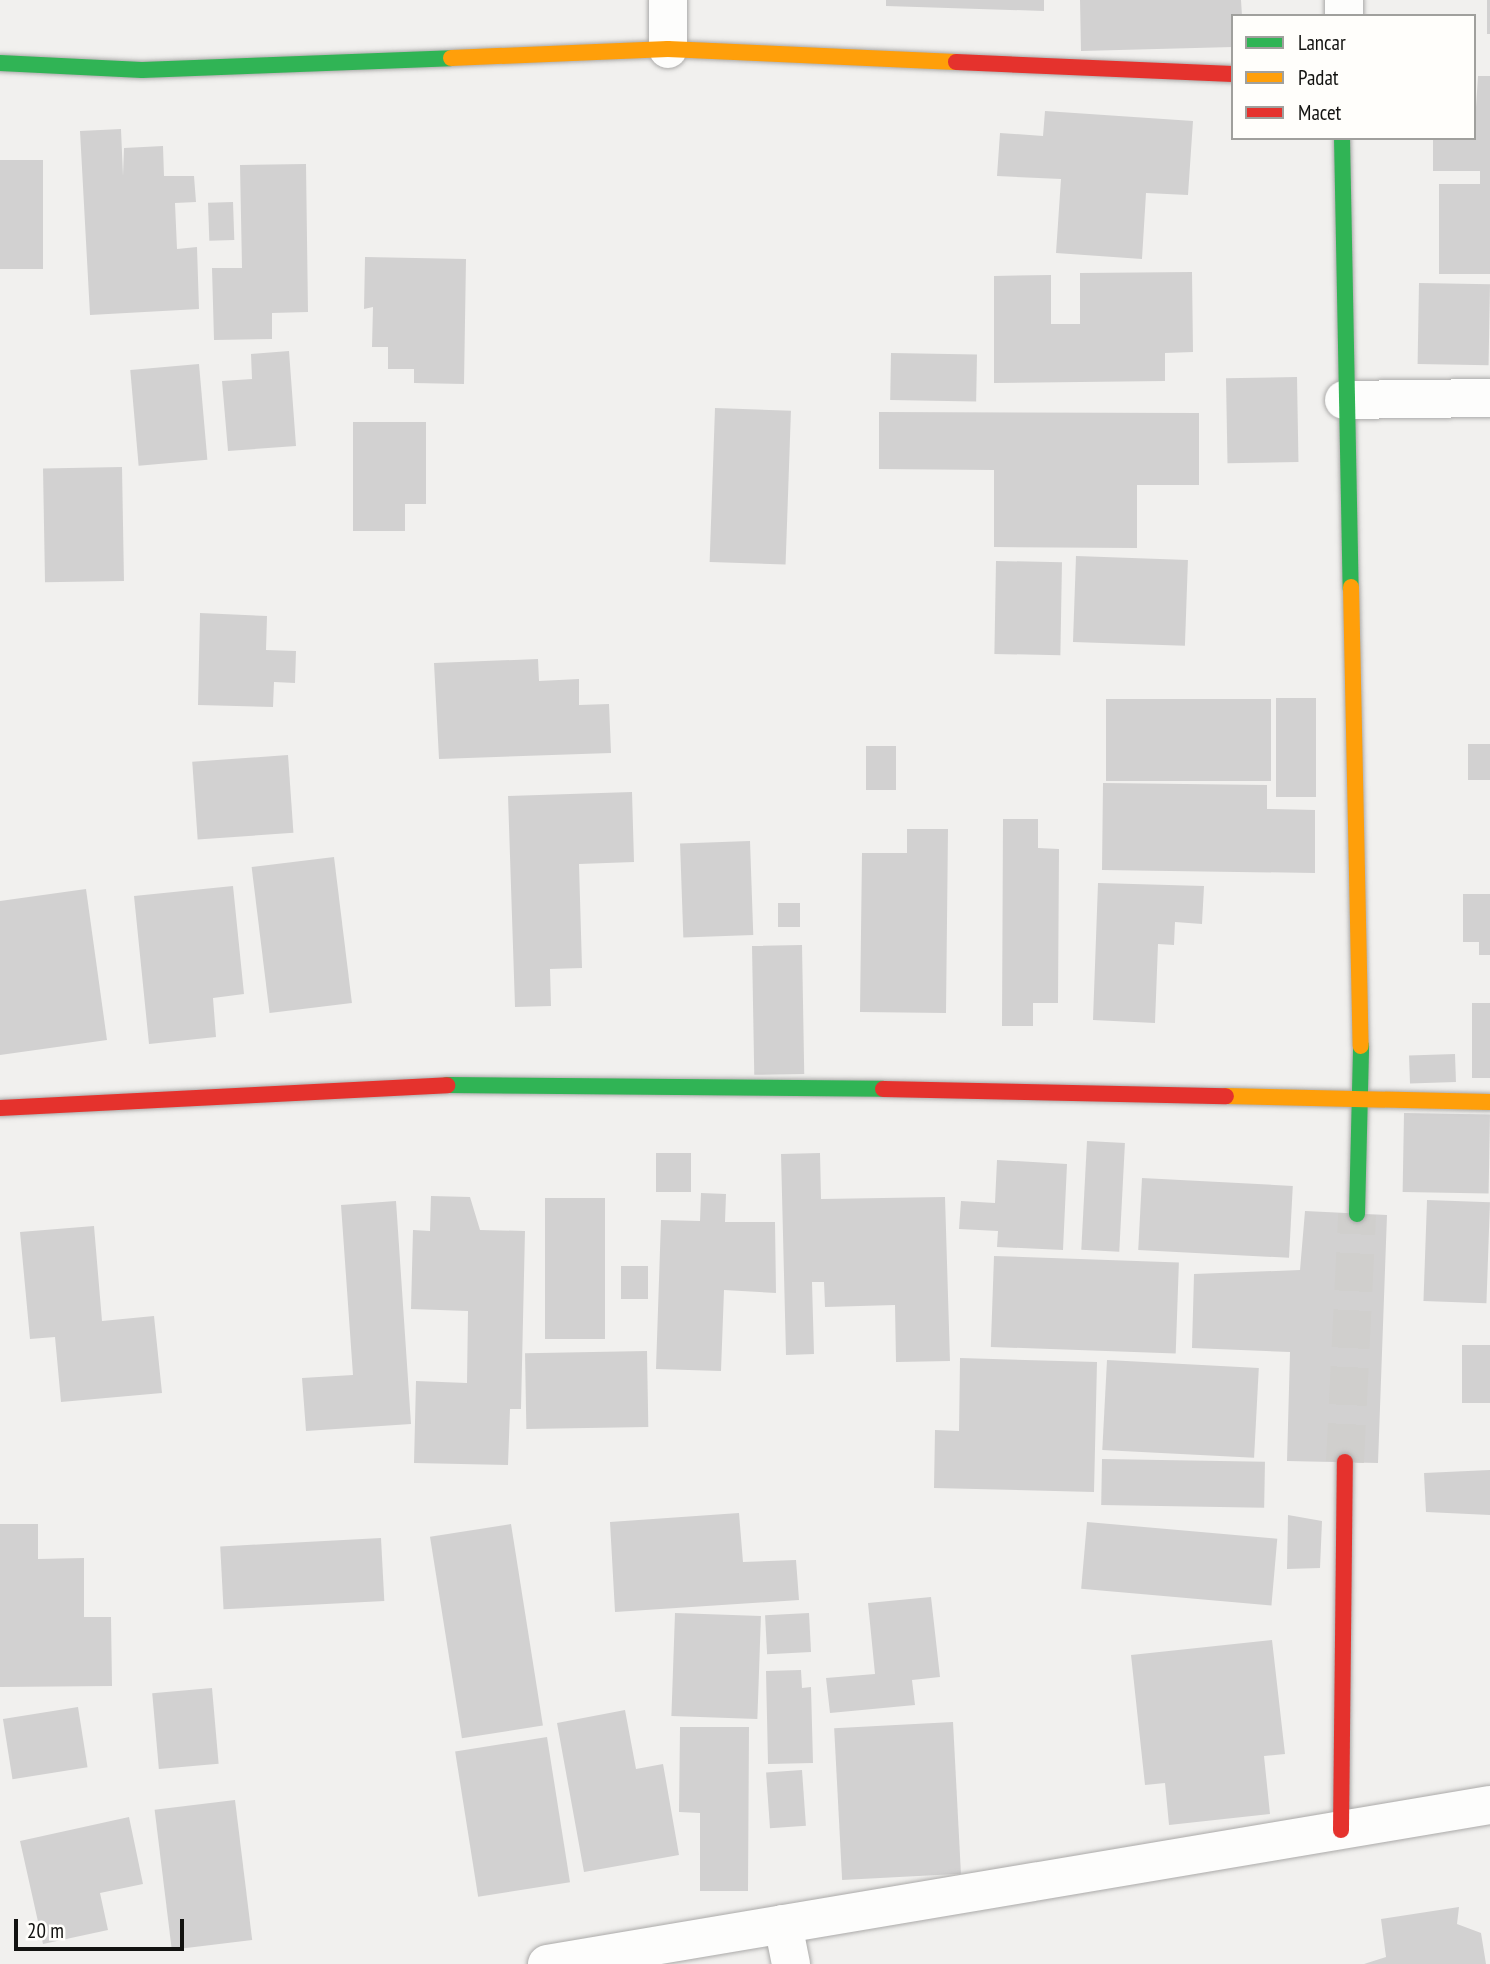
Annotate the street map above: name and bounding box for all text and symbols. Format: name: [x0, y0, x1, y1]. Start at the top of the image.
legend: [1231, 14, 1476, 140]
text: Lancar: [1298, 29, 1346, 56]
text: Padat: [1298, 64, 1339, 91]
text: Macet: [1298, 99, 1341, 126]
scale bar: [18, 1904, 187, 1948]
text: 20 m: [27, 1917, 64, 1944]

